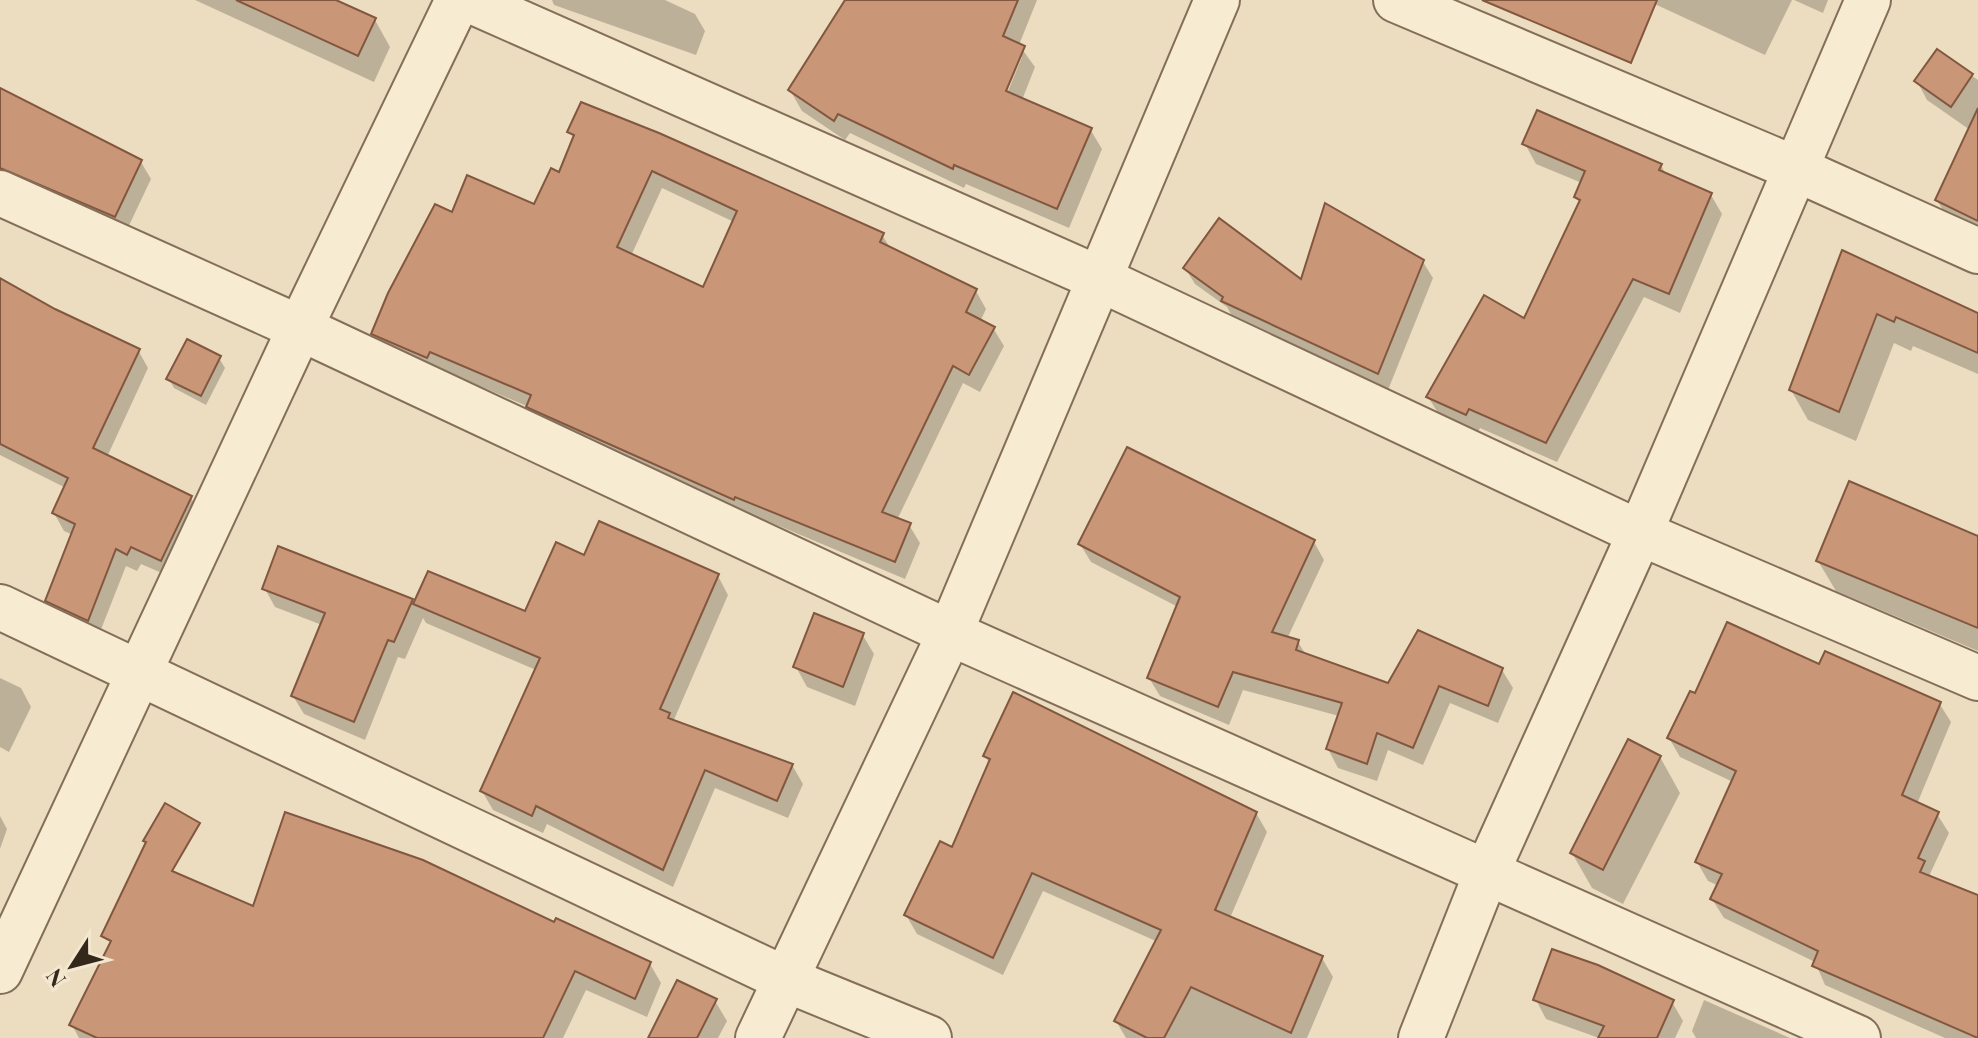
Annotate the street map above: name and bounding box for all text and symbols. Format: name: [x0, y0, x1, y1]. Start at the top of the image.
north arrow: [32, 926, 112, 1006]
text: N: [38, 963, 72, 994]

